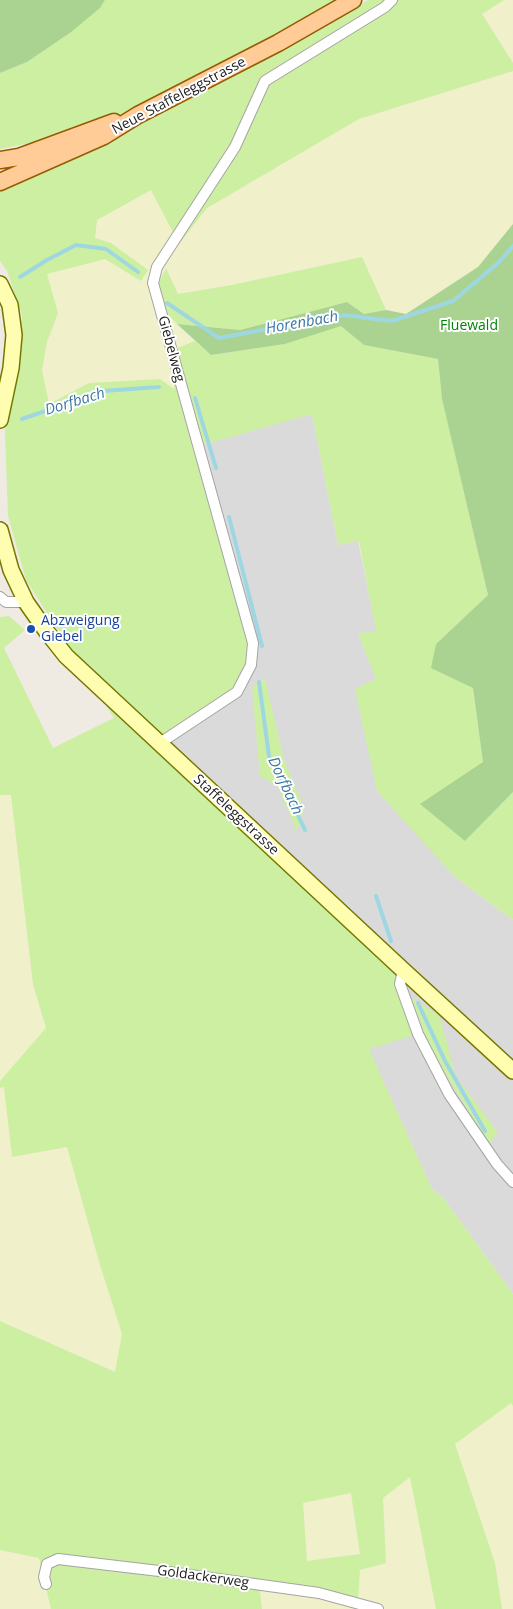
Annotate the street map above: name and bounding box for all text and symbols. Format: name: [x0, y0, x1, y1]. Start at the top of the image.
street label: Neue Staffeleggstrasse: [109, 54, 249, 138]
water label: Horenbach: [264, 308, 340, 338]
street label: Giebelweg: [154, 314, 188, 384]
park label: Fluewald: [440, 318, 498, 334]
water label: Dorfbach: [43, 384, 107, 420]
place label: Abzweigung Giebel: [41, 613, 120, 646]
marker: Abzweigung Giebel: [25, 623, 37, 635]
water label: Dorfbach: [264, 754, 306, 818]
street label: Staffeleggstrasse: [190, 771, 282, 859]
street label: Goldackerweg: [156, 1562, 250, 1592]

